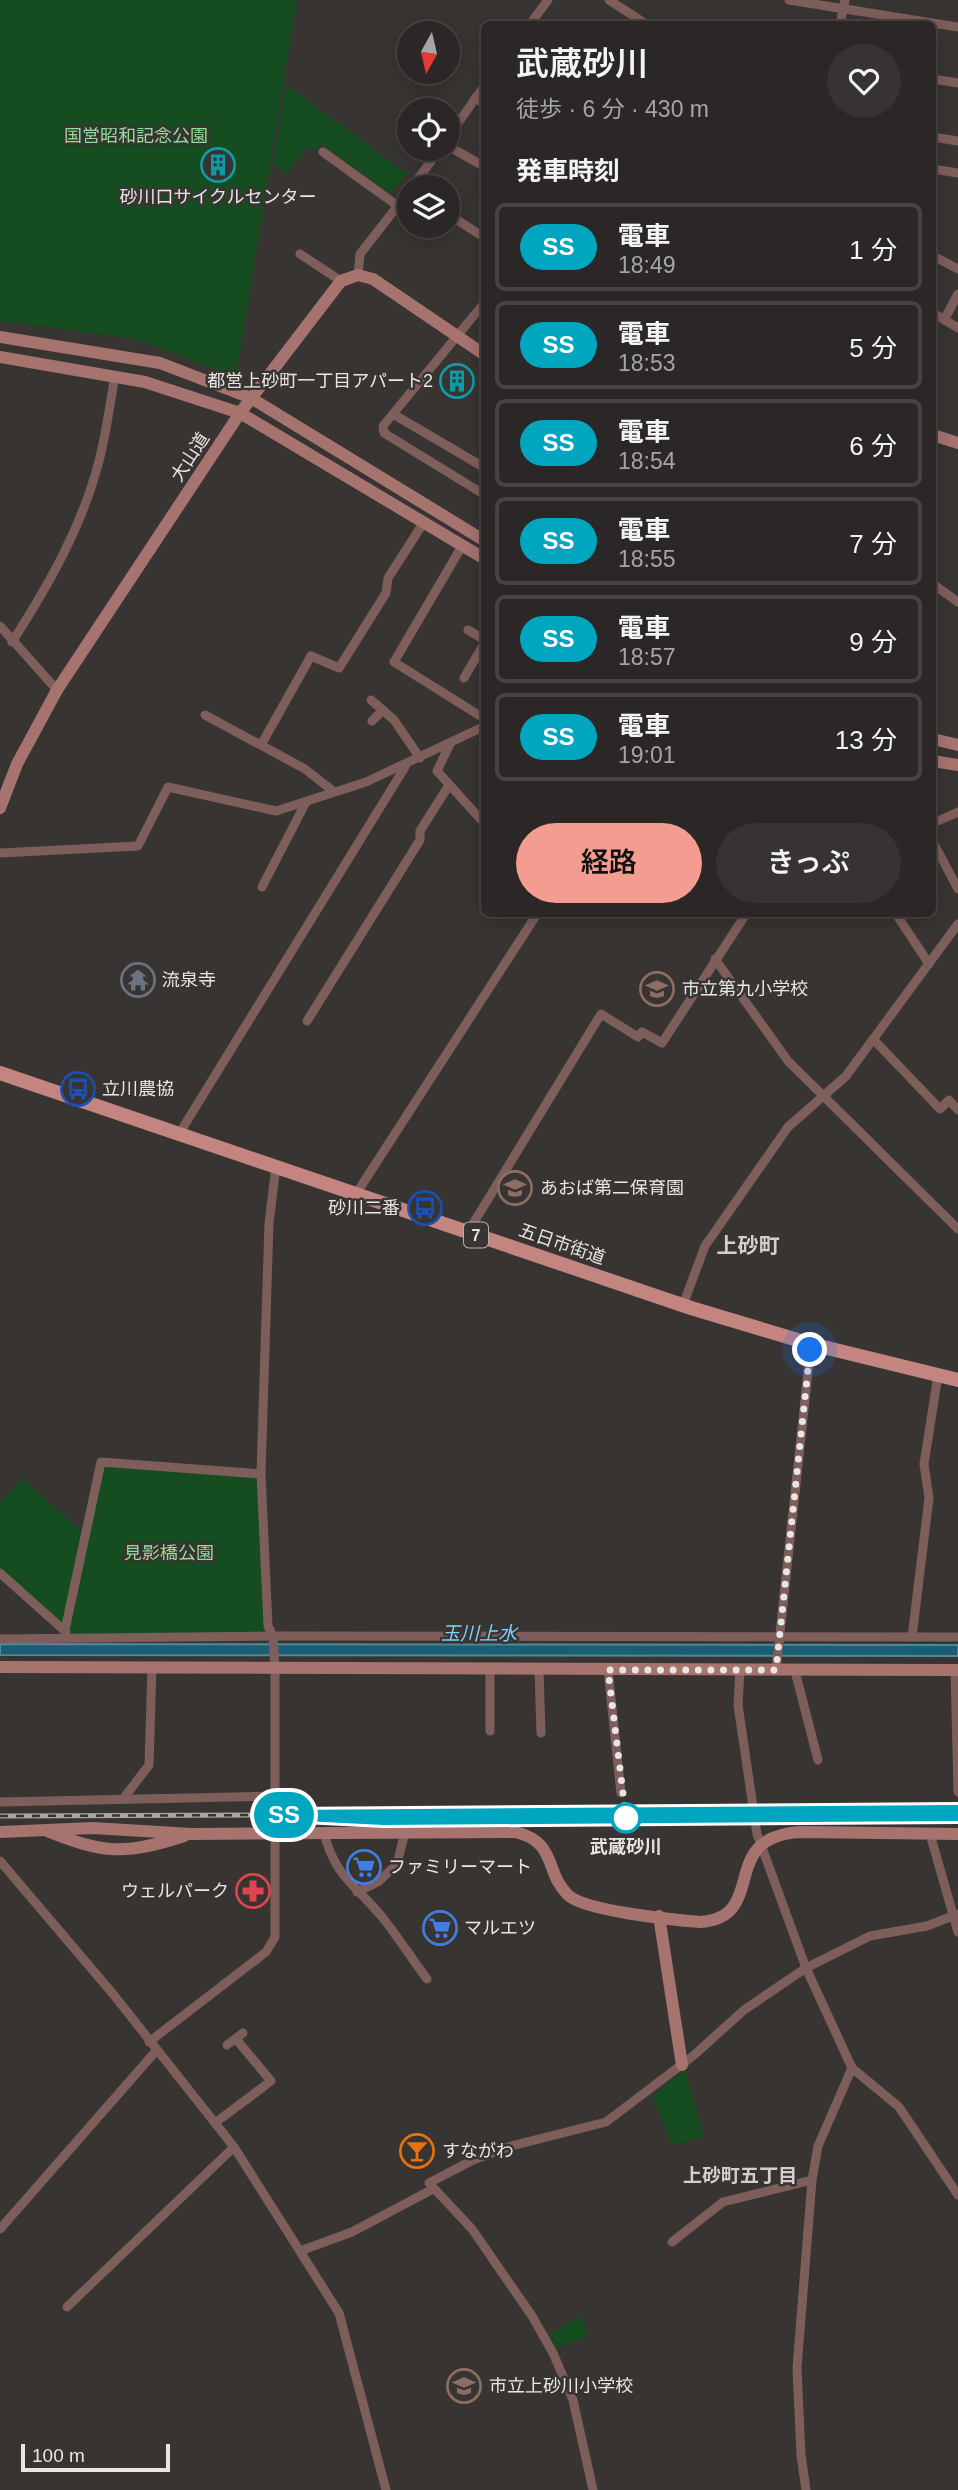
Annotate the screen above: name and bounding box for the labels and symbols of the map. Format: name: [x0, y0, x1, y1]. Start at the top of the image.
north arrow: [397, 21, 460, 84]
park label: 国営昭和記念公園: [64, 126, 208, 146]
building icon: 砂川口サイクルセンター: [199, 146, 237, 184]
place label: 砂川口サイクルセンター: [119, 187, 317, 207]
building icon: 都営上砂町一丁目アパート2: [438, 362, 476, 400]
place label: 都営上砂町一丁目アパート2: [207, 371, 433, 391]
street label: 大山道: [167, 429, 213, 485]
temple icon: 流泉寺: [119, 961, 157, 999]
place label: 流泉寺: [162, 970, 216, 990]
school or university icon: 市立第九小学校: [638, 970, 676, 1008]
place label: 市立第九小学校: [682, 979, 808, 999]
bus stop icon: 立川農協: [59, 1070, 97, 1108]
place label: 立川農協: [102, 1079, 174, 1099]
school or university icon: あおば第二保育園: [496, 1169, 534, 1207]
place label: あおば第二保育園: [540, 1178, 684, 1198]
bus stop icon: 砂川二番: [406, 1189, 444, 1227]
place label: 砂川二番: [328, 1198, 400, 1218]
street label: 五日市街道: [516, 1220, 608, 1268]
road number: 7: [464, 1222, 488, 1247]
district label: 上砂町: [717, 1234, 780, 1257]
your location: [792, 1332, 827, 1367]
park label: 見影橋公園: [124, 1543, 214, 1563]
water label: 玉川上水: [441, 1623, 519, 1644]
line badge: SS: [252, 1792, 316, 1838]
marker: 武蔵砂川: [611, 1803, 641, 1833]
place label: 武蔵砂川: [590, 1837, 662, 1857]
supermarket icon: ファミリーマート: [345, 1848, 383, 1886]
place label: ファミリーマート: [388, 1857, 532, 1877]
pharmacy icon: ウェルパーク: [234, 1872, 272, 1910]
place label: ウェルパーク: [121, 1881, 229, 1901]
supermarket icon: マルエツ: [421, 1909, 459, 1947]
place label: マルエツ: [464, 1918, 536, 1938]
bar icon: すながわ: [398, 2132, 436, 2170]
place label: すながわ: [442, 2141, 514, 2161]
district label: 上砂町五丁目: [683, 2165, 797, 2186]
school or university icon: 市立上砂川小学校: [445, 2367, 483, 2405]
place label: 市立上砂川小学校: [489, 2376, 633, 2396]
scale bar: [21, 2441, 170, 2473]

